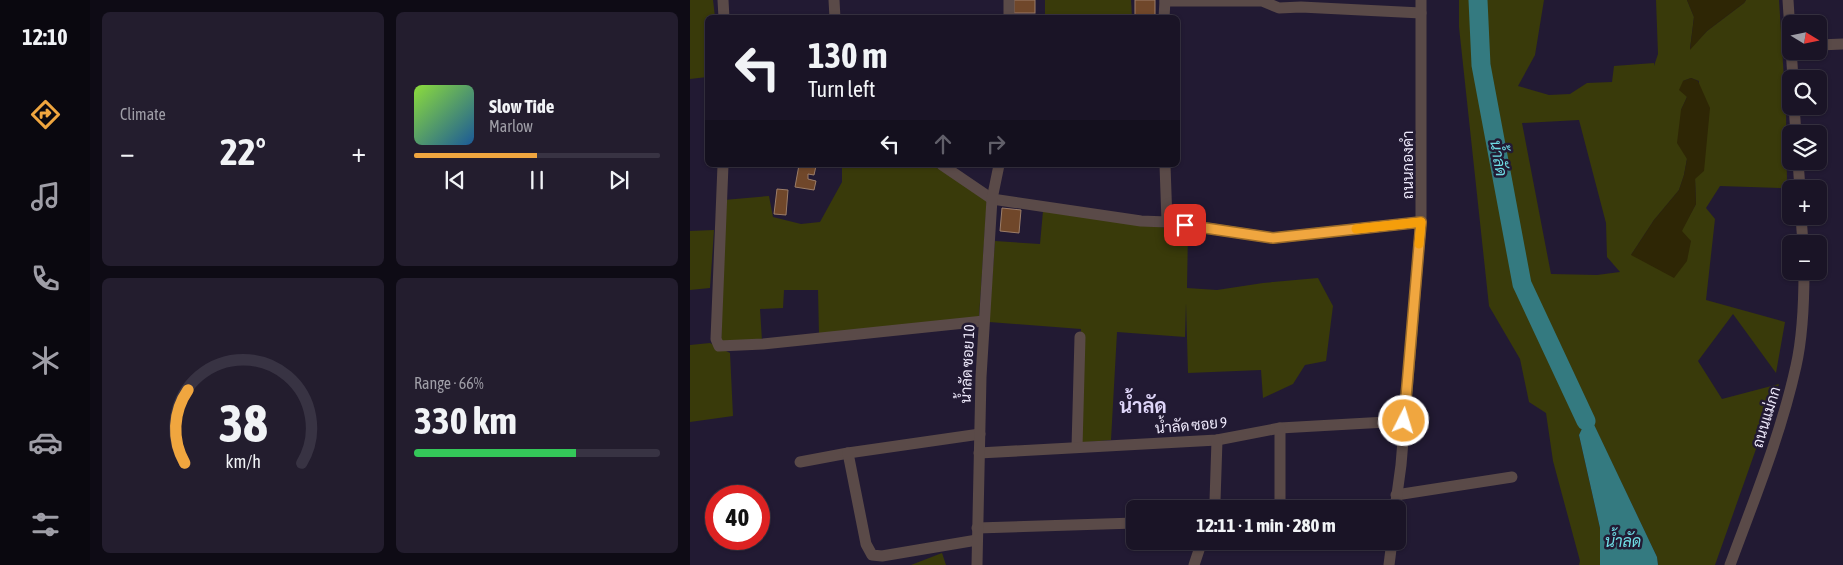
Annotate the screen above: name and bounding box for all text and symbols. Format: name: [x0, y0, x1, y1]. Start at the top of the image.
north arrow: [1782, 15, 1828, 60]
map controls: [1782, 15, 1827, 280]
text: 12:10: [22, 24, 68, 50]
icon: left: [725, 35, 790, 100]
text: 130 m: [808, 35, 887, 75]
button: search: [1782, 70, 1827, 115]
text: Turn left: [808, 76, 875, 102]
text: Slow Tide: [489, 95, 554, 117]
icon: directions: [28, 97, 63, 132]
text: Climate: [120, 105, 166, 123]
text: Marlow: [489, 117, 533, 135]
button: layers: [1782, 125, 1827, 170]
text: 22°: [220, 130, 266, 173]
icon: left: [876, 130, 904, 158]
icon: ahead: [929, 130, 957, 158]
icon: right: [982, 130, 1010, 158]
street label: ถนนกองคำ: [1399, 131, 1416, 199]
text: −: [120, 136, 135, 168]
text: +: [351, 136, 366, 168]
water label: น้ำลัด: [1487, 137, 1516, 178]
icon: previous: [441, 166, 469, 194]
icon: pause: [523, 166, 551, 194]
icon: next: [605, 166, 633, 194]
icon: music: [28, 179, 63, 214]
button: +: [1782, 180, 1827, 225]
pin: [1164, 204, 1206, 246]
icon: arrive: [1171, 211, 1199, 239]
button: −: [1782, 235, 1827, 280]
icon: phone: [28, 261, 63, 296]
street label: น้ำลัด ซอย 10: [952, 324, 978, 404]
icon: climate: [28, 343, 63, 378]
text: Range · 66%: [414, 374, 484, 392]
street label: ถนนแม่กก: [1748, 384, 1783, 450]
district label: น้ำลัด: [1119, 388, 1167, 417]
text: 38: [219, 393, 267, 453]
position arrow: [1377, 394, 1429, 446]
text: 330 km: [414, 399, 517, 442]
street label: น้ำลัด ซอย 9: [1154, 409, 1228, 437]
icon: car: [28, 425, 63, 460]
text: km/h: [225, 451, 261, 472]
speed limit sign: 40: [705, 485, 770, 550]
icon: filters: [28, 507, 63, 542]
text: 12:11 · 1 min · 280 m: [1196, 514, 1336, 536]
water label: น้ำลัด: [1605, 527, 1641, 550]

